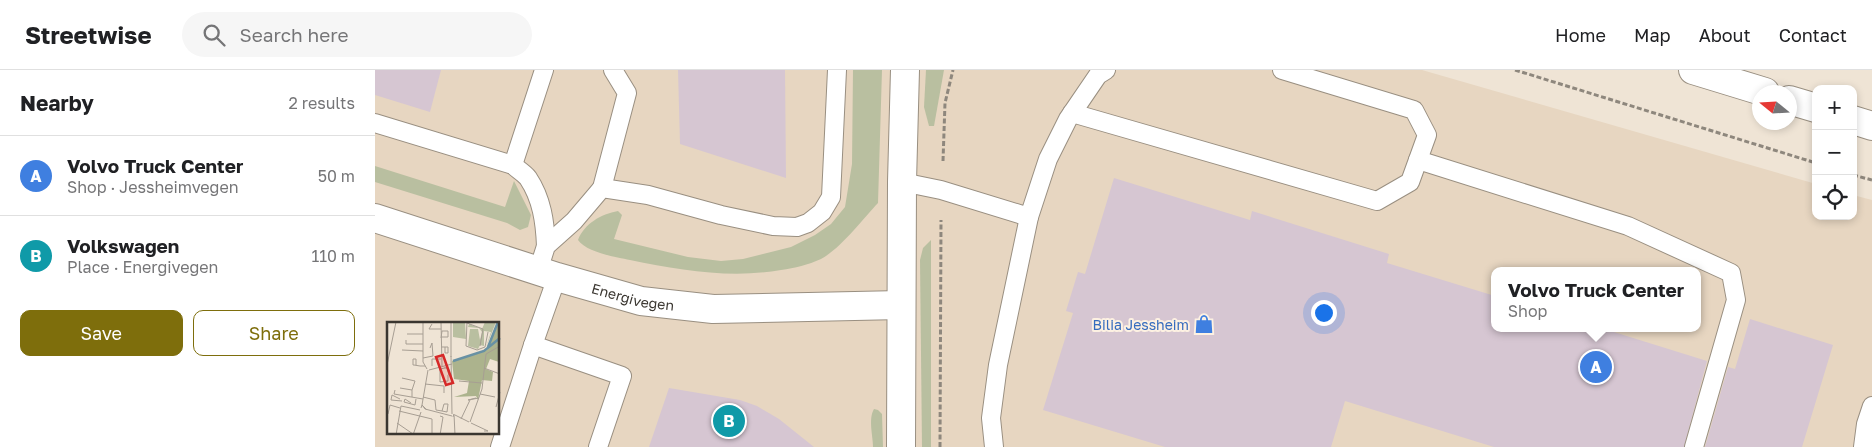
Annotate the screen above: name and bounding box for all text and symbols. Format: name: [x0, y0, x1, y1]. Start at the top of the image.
search box: [182, 12, 532, 57]
text: Streetwise: [25, 20, 152, 49]
icon: search: [200, 21, 228, 49]
text: Search here: [240, 23, 348, 46]
text: Home: [1555, 24, 1606, 46]
text: Map: [1634, 24, 1671, 46]
text: About: [1699, 24, 1751, 46]
text: Contact: [1779, 24, 1847, 46]
north arrow: [1752, 85, 1797, 130]
map controls: [1812, 85, 1857, 220]
button: +: [1812, 85, 1857, 130]
text: Nearby: [20, 90, 94, 116]
text: 2 results: [289, 93, 355, 113]
button: −: [1812, 130, 1857, 175]
text: Volvo Truck Center: [67, 154, 243, 177]
text: A: [30, 166, 42, 186]
text: 50 m: [318, 166, 355, 186]
button: locate: [1812, 175, 1857, 220]
text: Shop · Jessheimvegen: [67, 177, 239, 197]
text: Volkswagen: [67, 234, 179, 257]
text: B: [30, 246, 42, 266]
text: 110 m: [311, 246, 355, 266]
text: Place · Energivegen: [67, 257, 218, 277]
popup: [1491, 267, 1701, 332]
text: Volvo Truck Center: [1508, 278, 1684, 301]
street label: Energivegen: [590, 279, 675, 313]
your location: [1311, 300, 1337, 326]
text: Shop: [1508, 301, 1547, 321]
button: Save: [20, 310, 183, 356]
button: Share: [193, 310, 355, 356]
shop icon: Bilia Jessheim: [1193, 313, 1215, 335]
place label: Bilia Jessheim: [1093, 316, 1189, 333]
inset map: [387, 322, 500, 434]
pin: A: [1580, 348, 1612, 386]
pin: B: [713, 402, 745, 440]

